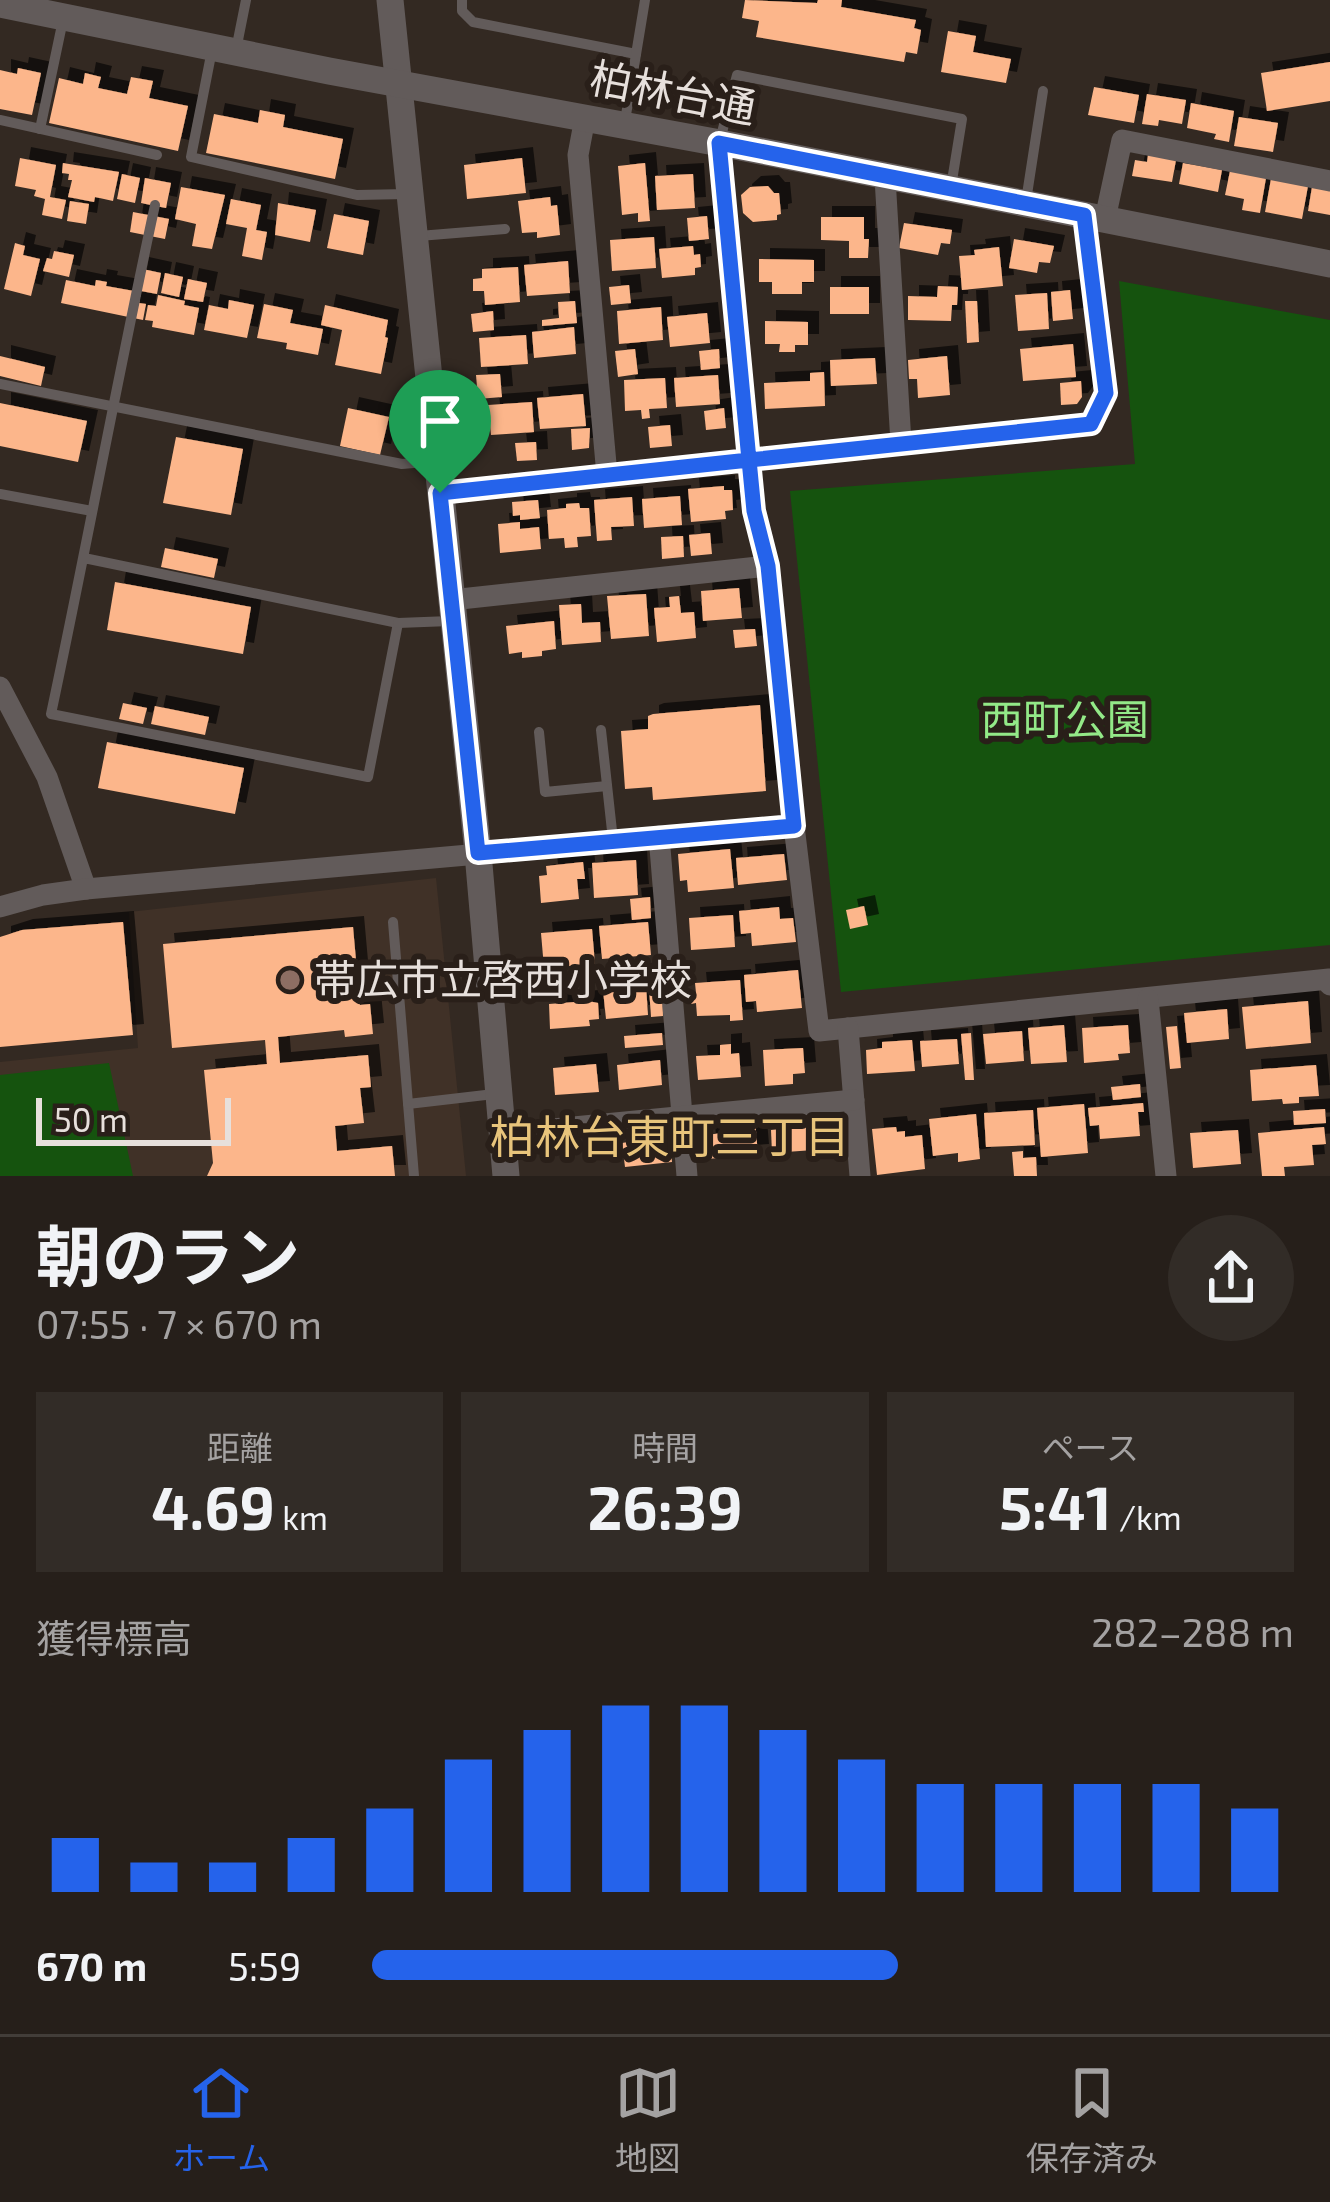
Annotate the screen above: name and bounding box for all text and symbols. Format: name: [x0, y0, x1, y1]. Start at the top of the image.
street label: 柏林台通: [586, 50, 761, 132]
pin: [389, 370, 491, 493]
icon: arrive: [407, 388, 473, 454]
park label: 西町公園: [981, 693, 1149, 743]
place label: 帯広市立啓西小学校: [314, 953, 692, 1003]
marker: 帯広市立啓西小学校: [277, 967, 303, 993]
scale bar: [36, 1092, 231, 1145]
text: 50 m: [54, 1099, 128, 1139]
district label: 柏林台東町三丁目: [490, 1108, 850, 1162]
text: 朝のラン: [36, 1215, 300, 1294]
button: share: [1168, 1215, 1294, 1341]
text: 07:55 · 7 × 670 m: [36, 1300, 322, 1347]
text: 距離: [207, 1427, 273, 1467]
text: 時間: [632, 1427, 698, 1467]
text: ペース: [1042, 1427, 1139, 1467]
text: 4.69: [151, 1470, 275, 1542]
text: 26:39: [587, 1470, 743, 1542]
text: 5:41: [999, 1470, 1112, 1542]
text: km: [275, 1497, 328, 1537]
text: /km: [1112, 1497, 1182, 1537]
text: 282–288 m: [1091, 1608, 1294, 1655]
text: 獲得標高: [36, 1614, 192, 1661]
text: 670 m: [36, 1942, 147, 1989]
text: 5:59: [228, 1942, 301, 1989]
tab: ホーム: [172, 2060, 270, 2180]
tab: 地図: [615, 2060, 681, 2180]
tab: 保存済み: [1026, 2060, 1158, 2180]

